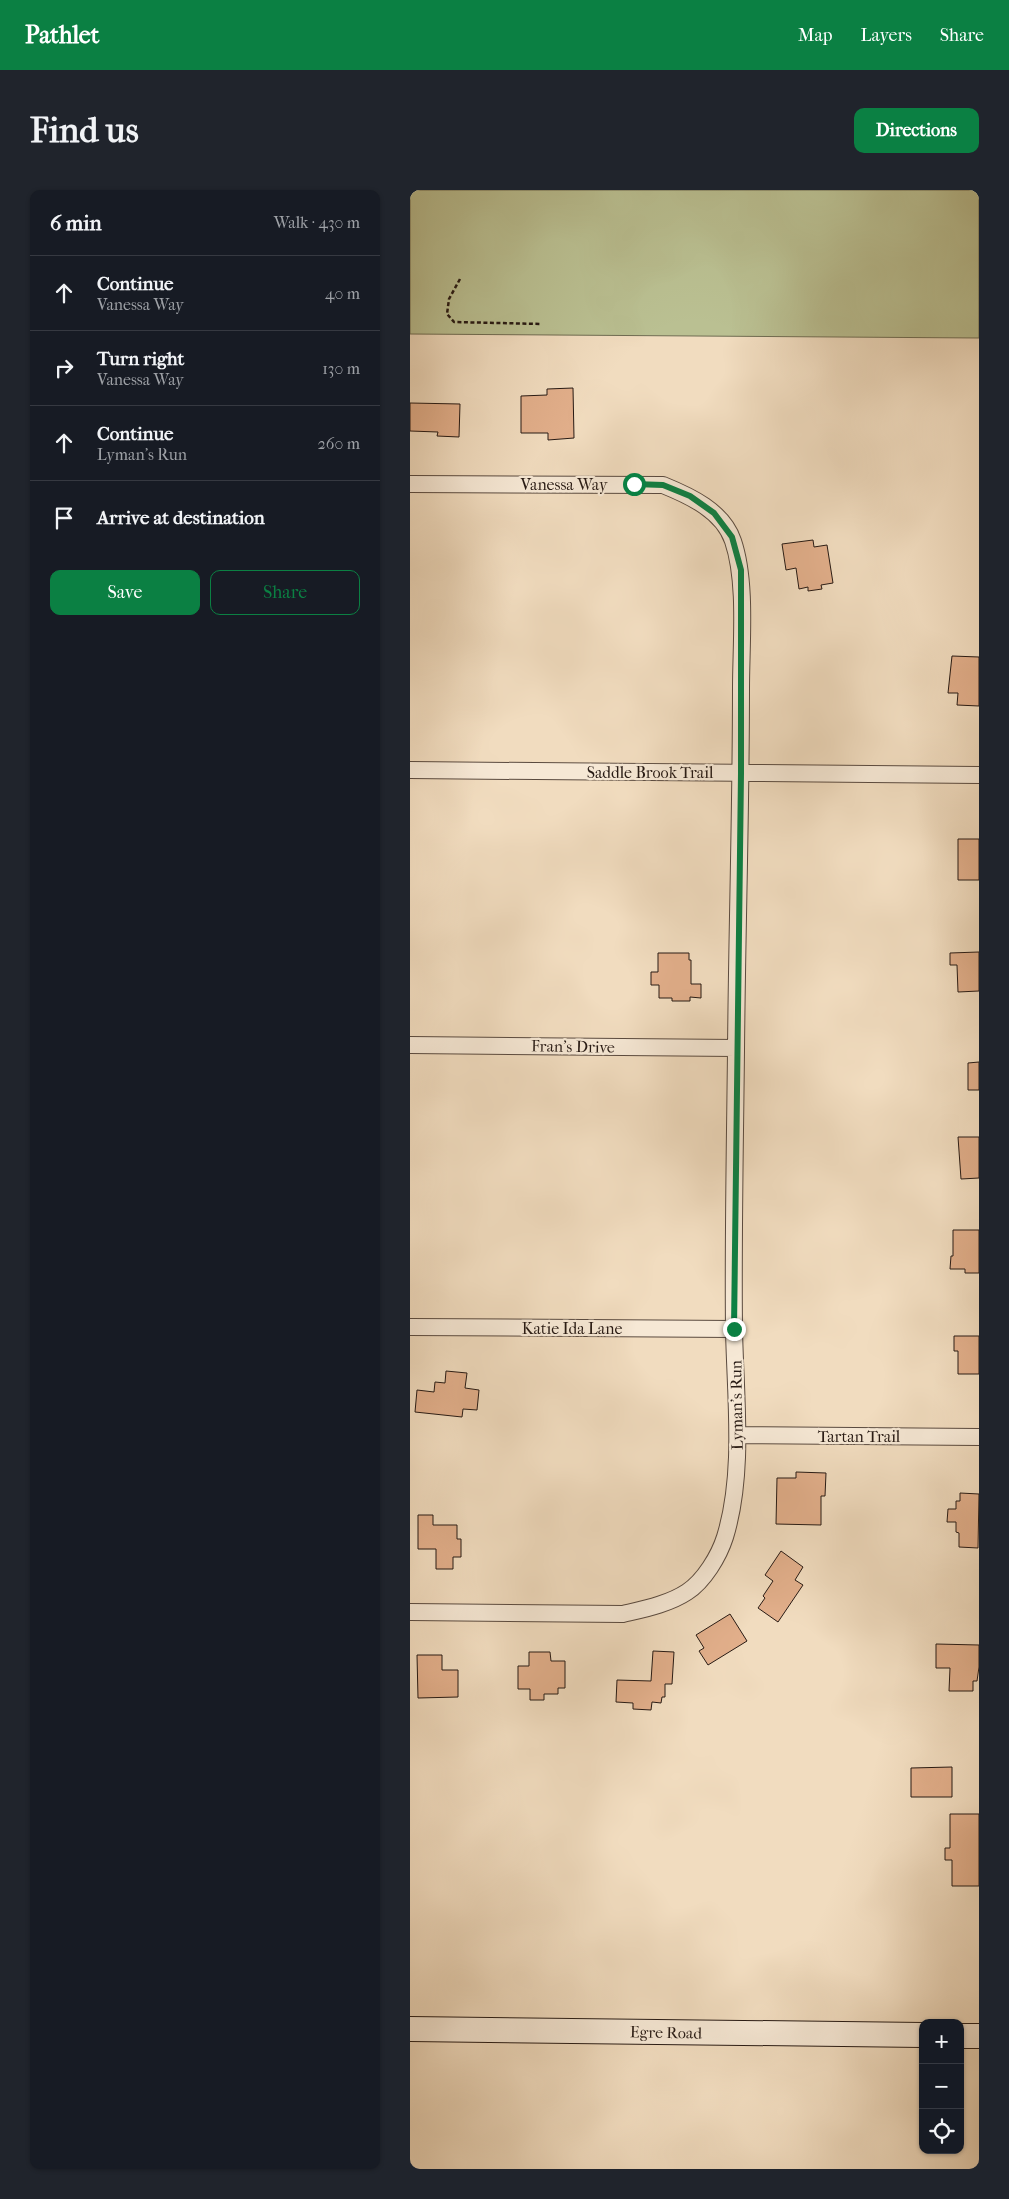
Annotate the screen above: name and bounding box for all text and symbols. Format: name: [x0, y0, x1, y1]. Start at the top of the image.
text: Pathlet: [25, 21, 99, 49]
text: Map: [798, 25, 832, 46]
text: Layers: [860, 25, 912, 46]
text: Share: [940, 25, 984, 46]
button: Directions: [854, 108, 979, 153]
text: Find us: [30, 110, 139, 151]
text: 6 min: [50, 211, 102, 235]
text: Walk · 430 m: [274, 213, 360, 232]
text: Continue: [97, 273, 173, 295]
icon: ahead: [50, 279, 78, 307]
text: 40 m: [325, 284, 360, 303]
text: Vanessa Way: [97, 295, 184, 314]
text: Turn right: [97, 348, 184, 370]
icon: right: [50, 354, 78, 382]
text: 130 m: [322, 359, 360, 378]
text: Vanessa Way: [97, 370, 184, 389]
text: Continue: [97, 423, 173, 445]
icon: ahead: [50, 429, 78, 457]
text: 260 m: [318, 434, 360, 453]
text: Lyman's Run: [97, 445, 187, 464]
route start: [623, 473, 646, 496]
street label: Vanessa Way: [520, 475, 608, 494]
icon: arrive: [50, 504, 78, 532]
text: Arrive at destination: [97, 507, 265, 529]
button: Save: [50, 570, 200, 615]
button: Share: [210, 570, 360, 615]
street label: Saddle Brook Trail: [587, 763, 714, 782]
street label: Fran's Drive: [531, 1036, 615, 1057]
route end: [723, 1318, 746, 1341]
street label: Katie Ida Lane: [522, 1319, 622, 1338]
street label: Lyman's Run: [726, 1359, 747, 1450]
street label: Tartan Trail: [818, 1427, 901, 1446]
map controls: [919, 2019, 964, 2154]
button: +: [919, 2019, 964, 2064]
street label: Egre Road: [630, 2022, 702, 2043]
button: −: [919, 2064, 964, 2109]
button: locate: [919, 2109, 964, 2154]

